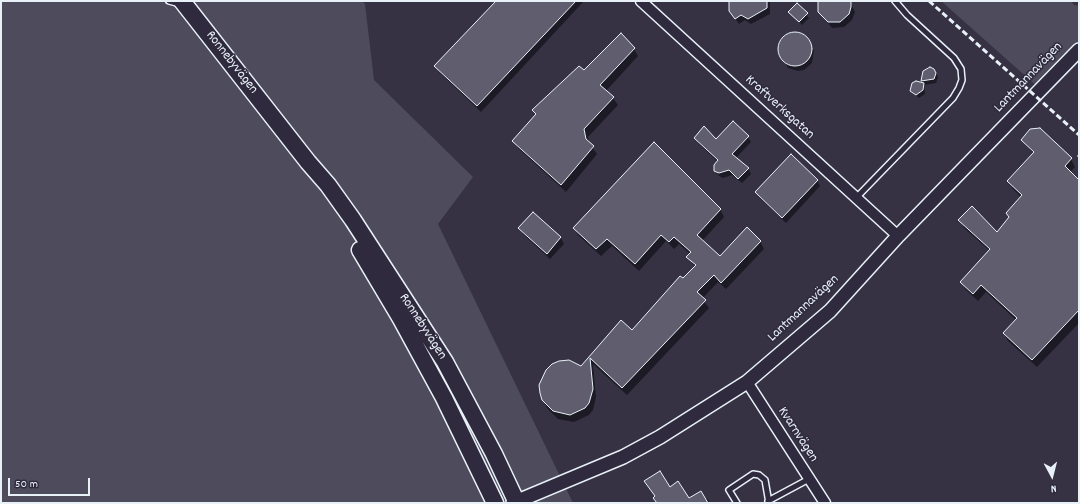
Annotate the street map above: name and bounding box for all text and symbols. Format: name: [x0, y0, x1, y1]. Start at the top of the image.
street label: Ronnebyvägen: [201, 28, 261, 98]
street label: Lantmannavägen: [991, 39, 1067, 117]
street label: Kraftverksgatan: [741, 72, 817, 144]
street label: Lantmannavägen: [765, 272, 843, 346]
street label: Ronnebyvägen: [394, 291, 450, 363]
street label: Kvarnvägen: [773, 404, 821, 466]
north arrow: [1032, 456, 1072, 496]
scale bar: [10, 470, 92, 496]
text: 50 m: [15, 476, 38, 493]
text: N: [1050, 480, 1057, 496]

